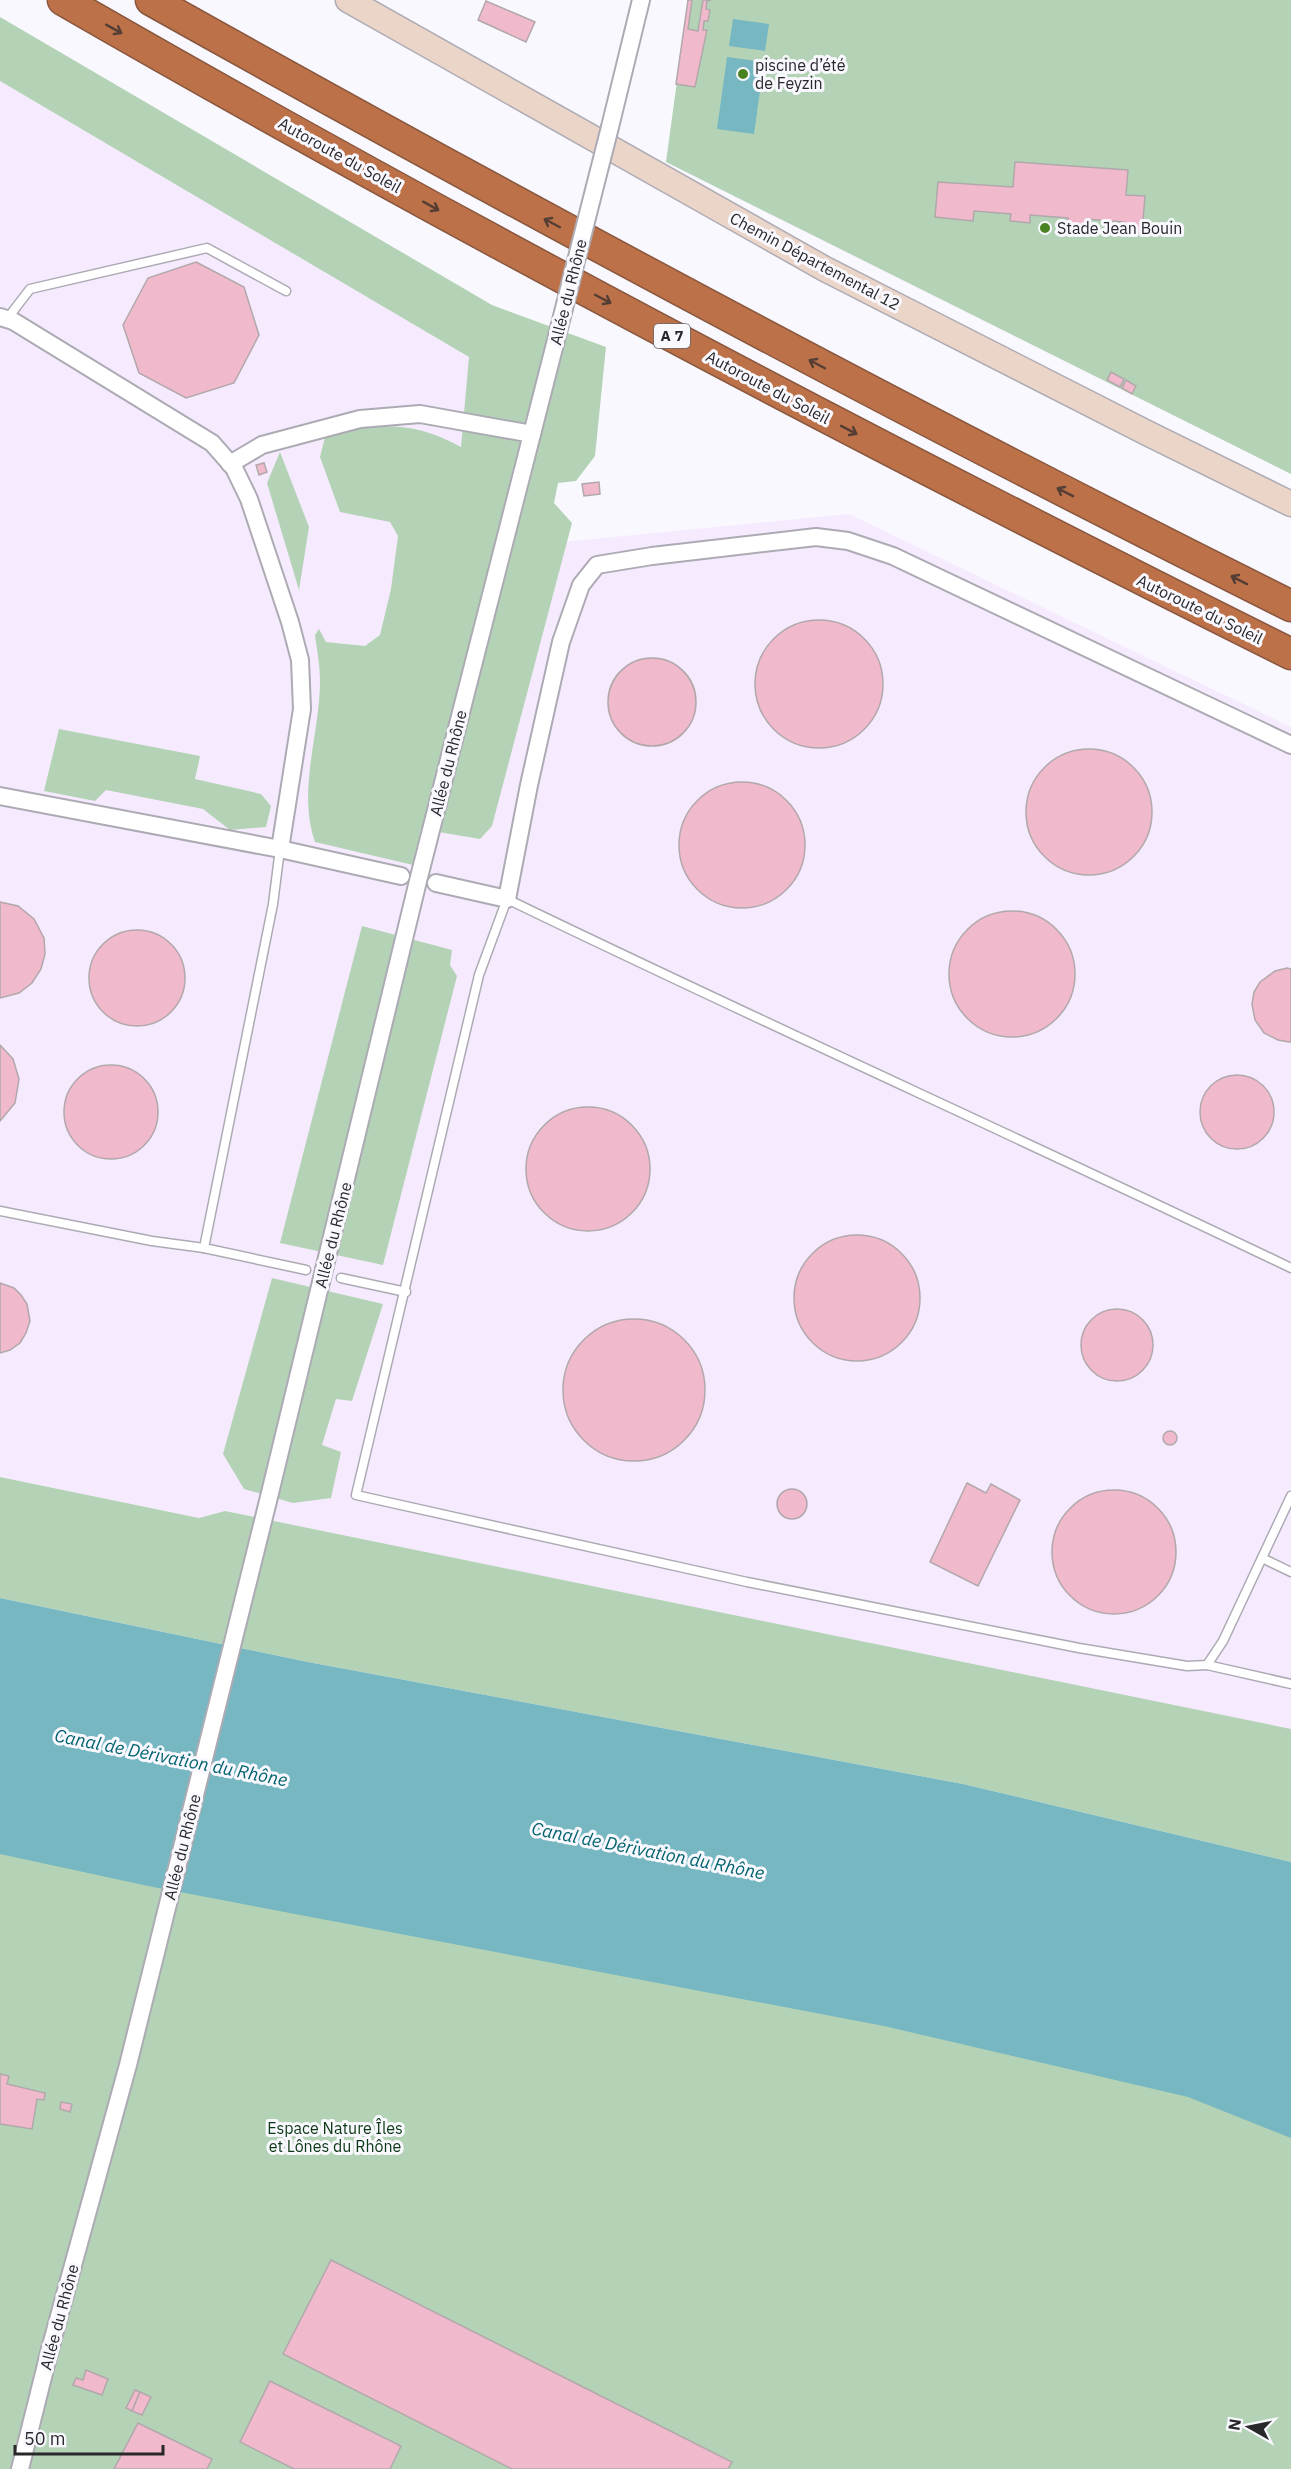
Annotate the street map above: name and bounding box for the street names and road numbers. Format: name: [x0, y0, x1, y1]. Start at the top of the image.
street label: Autoroute du Soleil: [275, 113, 405, 197]
street label: Chemin Départemental 12: [727, 208, 903, 314]
street label: Allée du Rhône: [545, 237, 591, 347]
road number: A 7: [654, 324, 690, 348]
street label: Autoroute du Soleil: [703, 346, 833, 428]
street label: Autoroute du Soleil: [1134, 570, 1266, 648]
street label: Allée du Rhône: [425, 708, 471, 818]
street label: Allée du Rhône: [310, 1180, 356, 1290]
street label: Allée du Rhône: [159, 1792, 205, 1902]
street label: Allée du Rhône: [35, 2262, 83, 2372]

